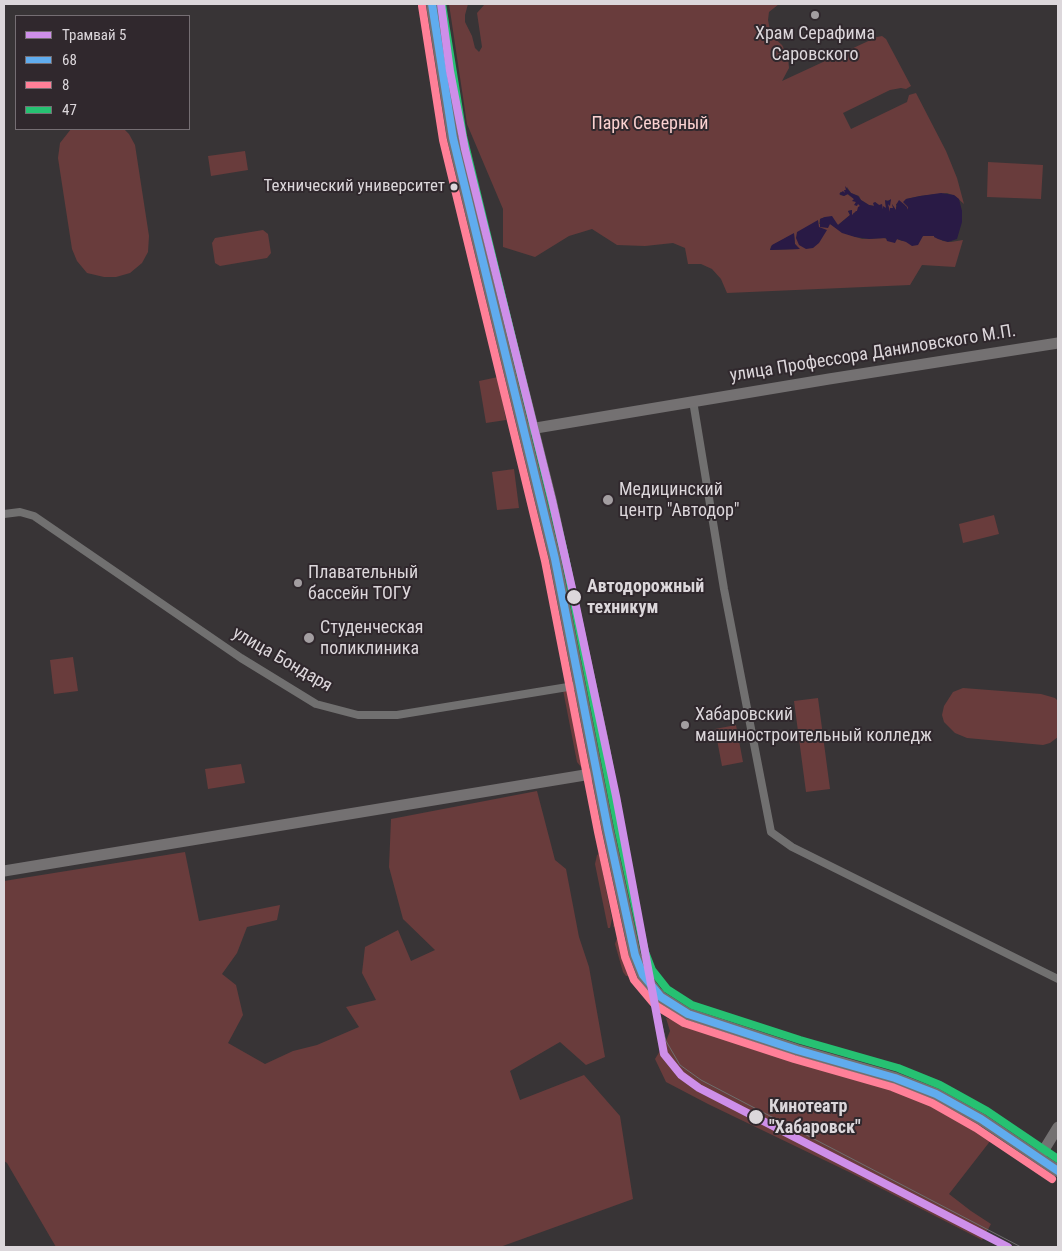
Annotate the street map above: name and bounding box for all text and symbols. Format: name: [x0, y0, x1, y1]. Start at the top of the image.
marker: Храм Серафима Саровского: [809, 9, 821, 21]
legend: [15, 15, 190, 130]
place label: Храм Серафима Саровского: [755, 23, 875, 66]
text: Трамвай 5: [62, 26, 127, 44]
text: 68: [62, 51, 77, 69]
text: 8: [62, 76, 69, 94]
text: 47: [62, 101, 77, 119]
park label: Парк Северный: [591, 113, 709, 135]
place label: Технический университет: [263, 177, 445, 197]
marker: Технический университет: [449, 182, 459, 192]
street label: улица Профессора Даниловского М.П.: [728, 321, 1018, 387]
place label: Медицинский центр "Автодор": [619, 479, 740, 522]
marker: Медицинский центр "Автодор": [601, 493, 615, 507]
place label: Плавательный бассейн ТОГУ: [308, 562, 418, 604]
place label: Автодорожный техникум: [587, 576, 704, 618]
marker: Плавательный бассейн ТОГУ: [292, 577, 304, 589]
marker: Автодорожный техникум: [565, 588, 583, 606]
place label: Студенческая поликлиника: [320, 617, 424, 660]
street label: улица Бондаря: [228, 623, 336, 697]
marker: Студенческая поликлиника: [302, 631, 316, 645]
place label: Хабаровский машиностроительный колледж: [695, 704, 932, 746]
marker: Хабаровский машиностроительный колледж: [679, 719, 691, 731]
place label: Кинотеатр "Хабаровск": [769, 1096, 861, 1138]
marker: Кинотеатр "Хабаровск": [747, 1108, 765, 1126]

